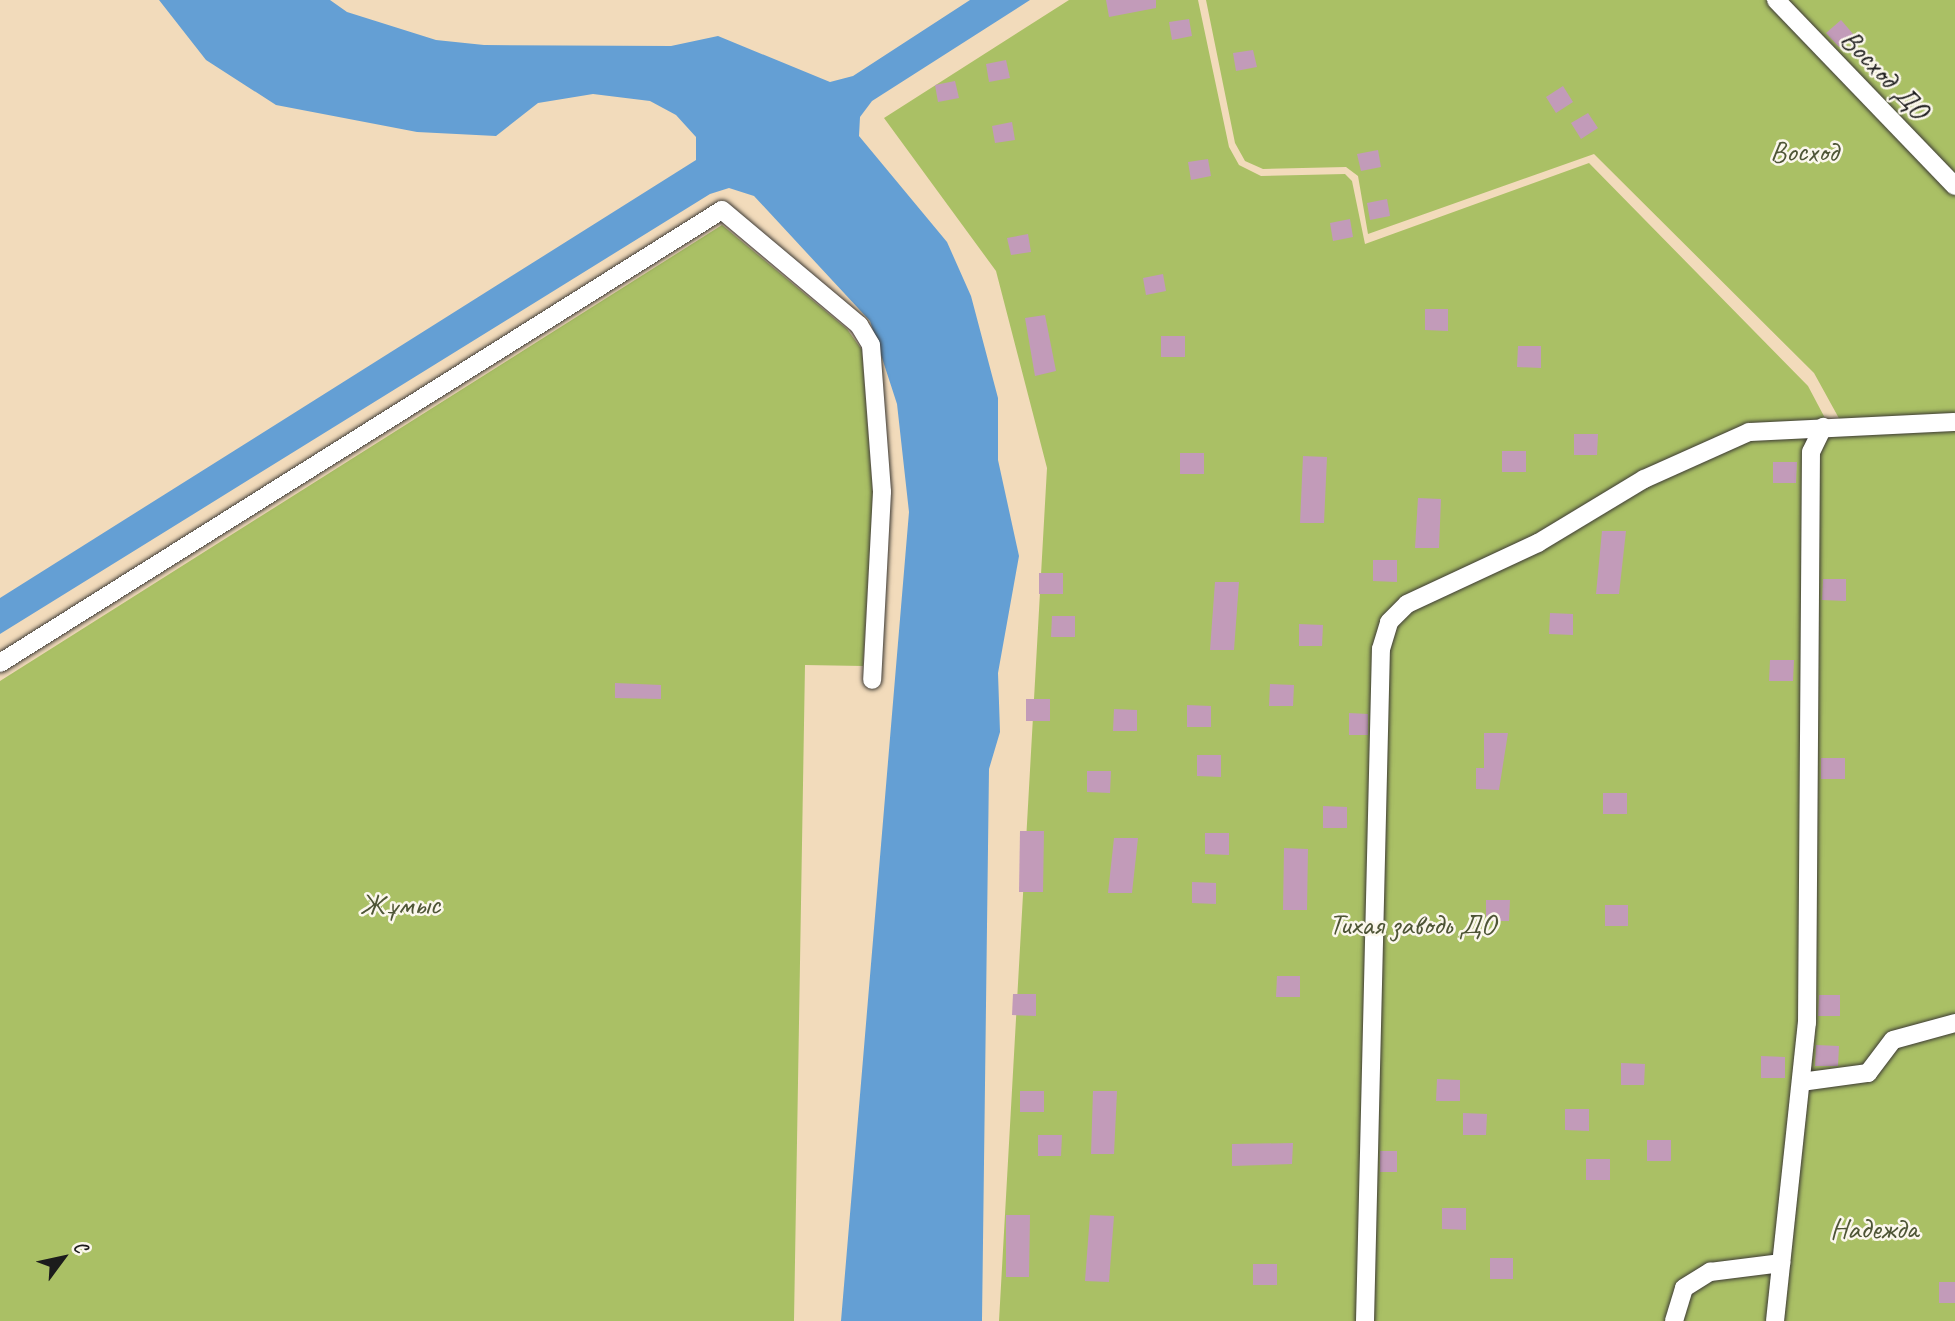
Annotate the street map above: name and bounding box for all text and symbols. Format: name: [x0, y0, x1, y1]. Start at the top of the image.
street label: Восход ДО: [1833, 21, 1937, 127]
park label: Восход: [1770, 133, 1838, 169]
park label: Жұмыс: [360, 886, 440, 922]
park label: Тихая заводь ДО: [1329, 906, 1495, 942]
park label: Надежда: [1830, 1210, 1918, 1246]
north arrow: [28, 1223, 98, 1293]
text: С: [68, 1236, 93, 1257]

